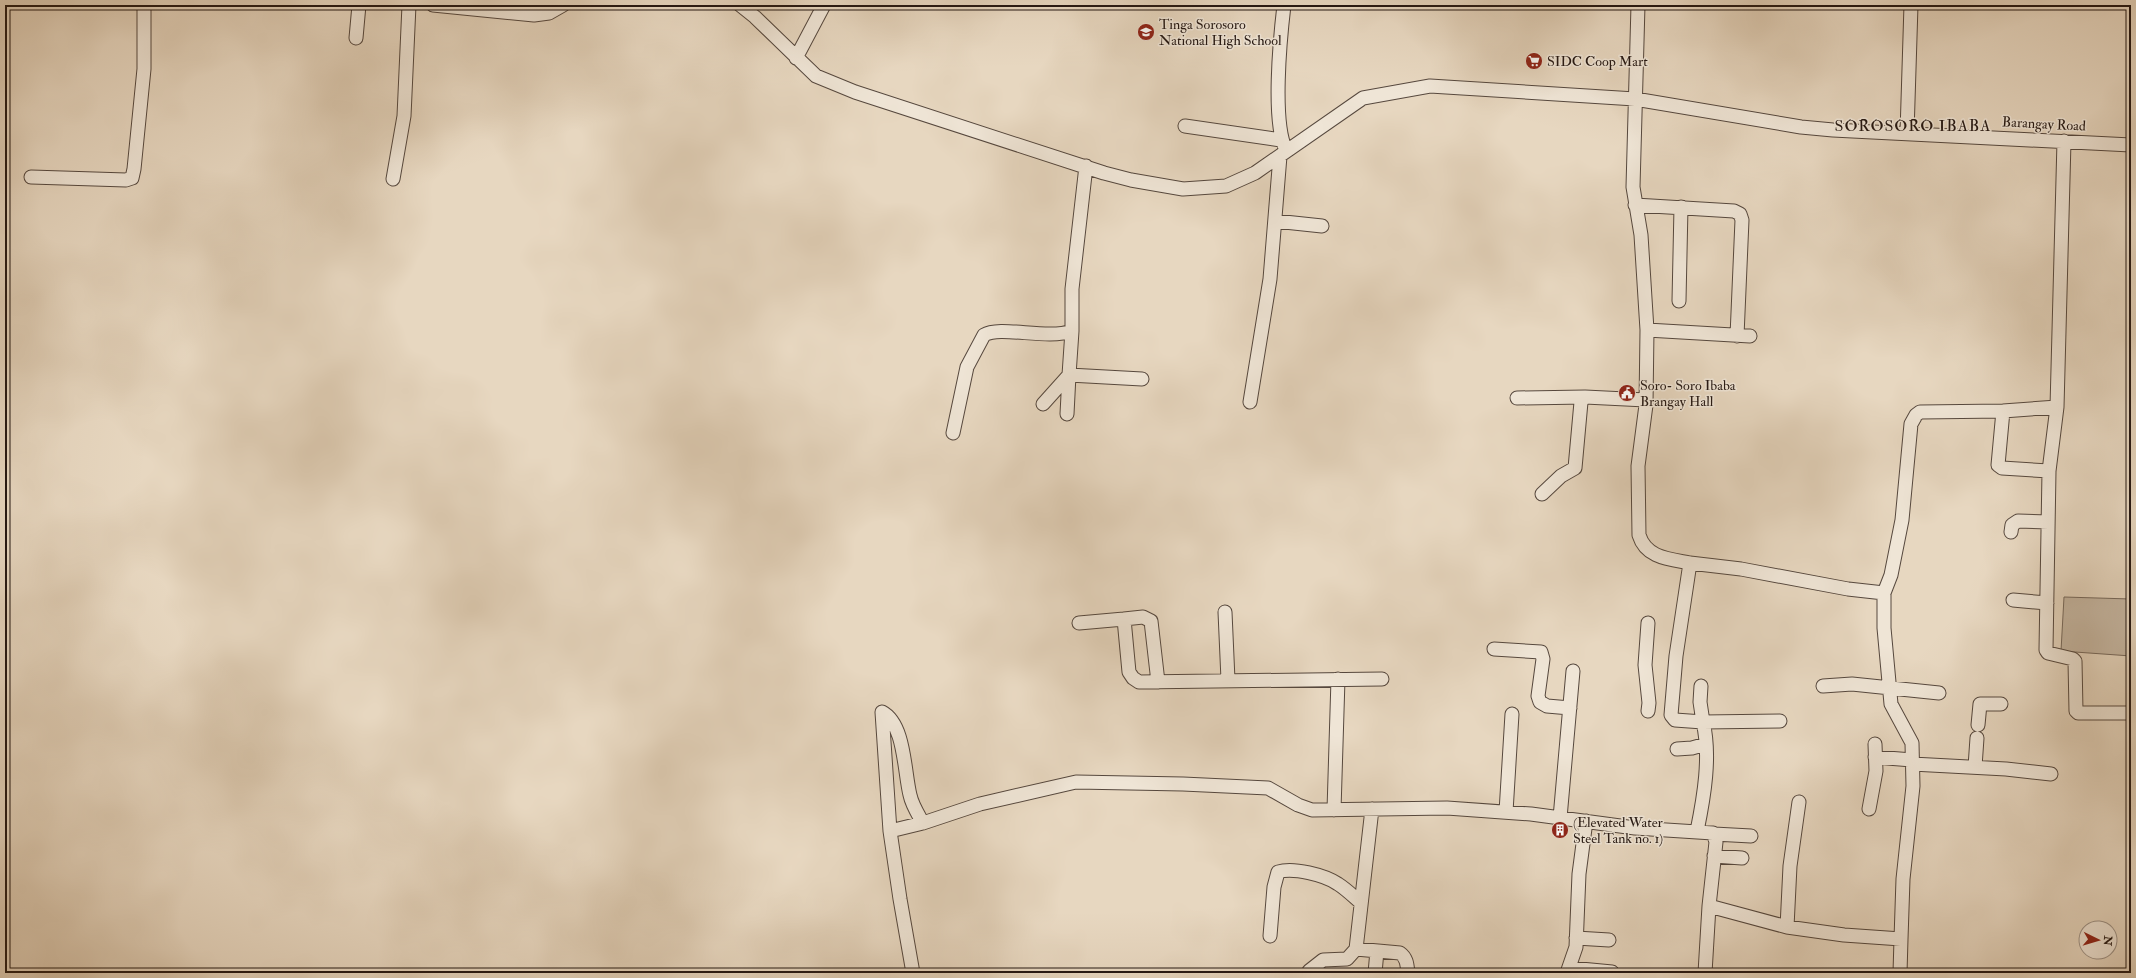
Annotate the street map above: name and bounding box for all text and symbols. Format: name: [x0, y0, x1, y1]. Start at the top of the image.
place label: Tinga Sorosoro National High School: [1159, 16, 1282, 49]
school or university icon: Tinga Sorosoro National High School: [1136, 22, 1156, 42]
supermarket icon: SIDC Coop Mart: [1524, 51, 1544, 71]
place label: SIDC Coop Mart: [1547, 53, 1648, 71]
street label: Barangay Road: [2002, 113, 2086, 136]
district label: SOROSORO IBABA: [1835, 116, 1991, 136]
place label: Soro- Soro Ibaba Brangay Hall: [1640, 377, 1736, 411]
public building icon: Soro- Soro Ibaba Brangay Hall: [1617, 383, 1637, 403]
place label: (Elevated Water Steel Tank no. 1): [1573, 814, 1664, 847]
building icon: (Elevated Water Steel Tank no. 1): [1550, 820, 1570, 840]
north arrow: [2078, 920, 2118, 960]
text: N: [2100, 934, 2114, 947]

